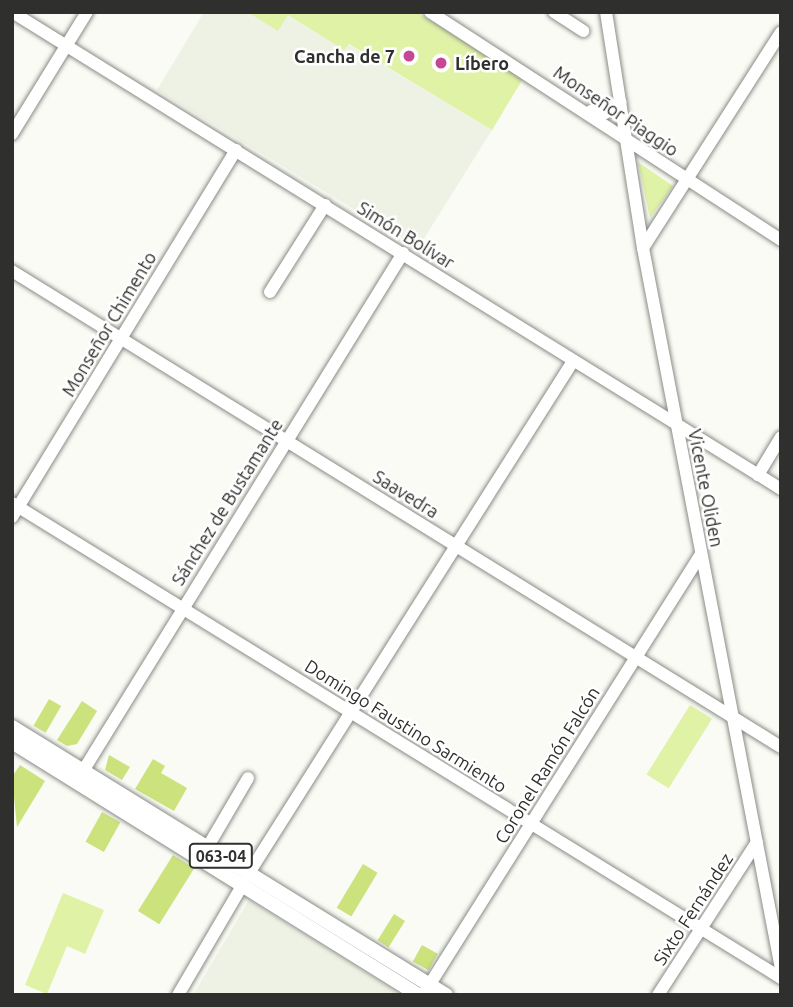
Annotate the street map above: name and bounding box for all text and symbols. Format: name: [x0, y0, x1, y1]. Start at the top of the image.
place label: Cancha de 7: [294, 45, 395, 67]
marker: Cancha de 7: [401, 48, 417, 64]
place label: Líbero: [455, 52, 509, 74]
marker: Líbero: [433, 55, 449, 71]
street label: Monseñor Piaggio: [549, 61, 683, 161]
street label: Simón Bolívar: [354, 197, 458, 273]
street label: Monseñor Chimento: [57, 248, 161, 400]
street label: Sánchez de Bustamante: [167, 415, 287, 589]
street label: Vicente Oliden: [684, 427, 728, 549]
street label: Saavedra: [369, 465, 443, 523]
street label: Domingo Faustino Sarmiento: [301, 655, 511, 797]
street label: Coronel Ramón Falcón: [490, 683, 604, 847]
road number: 063-04: [188, 844, 254, 869]
street label: Sixto Fernández: [649, 849, 737, 969]

